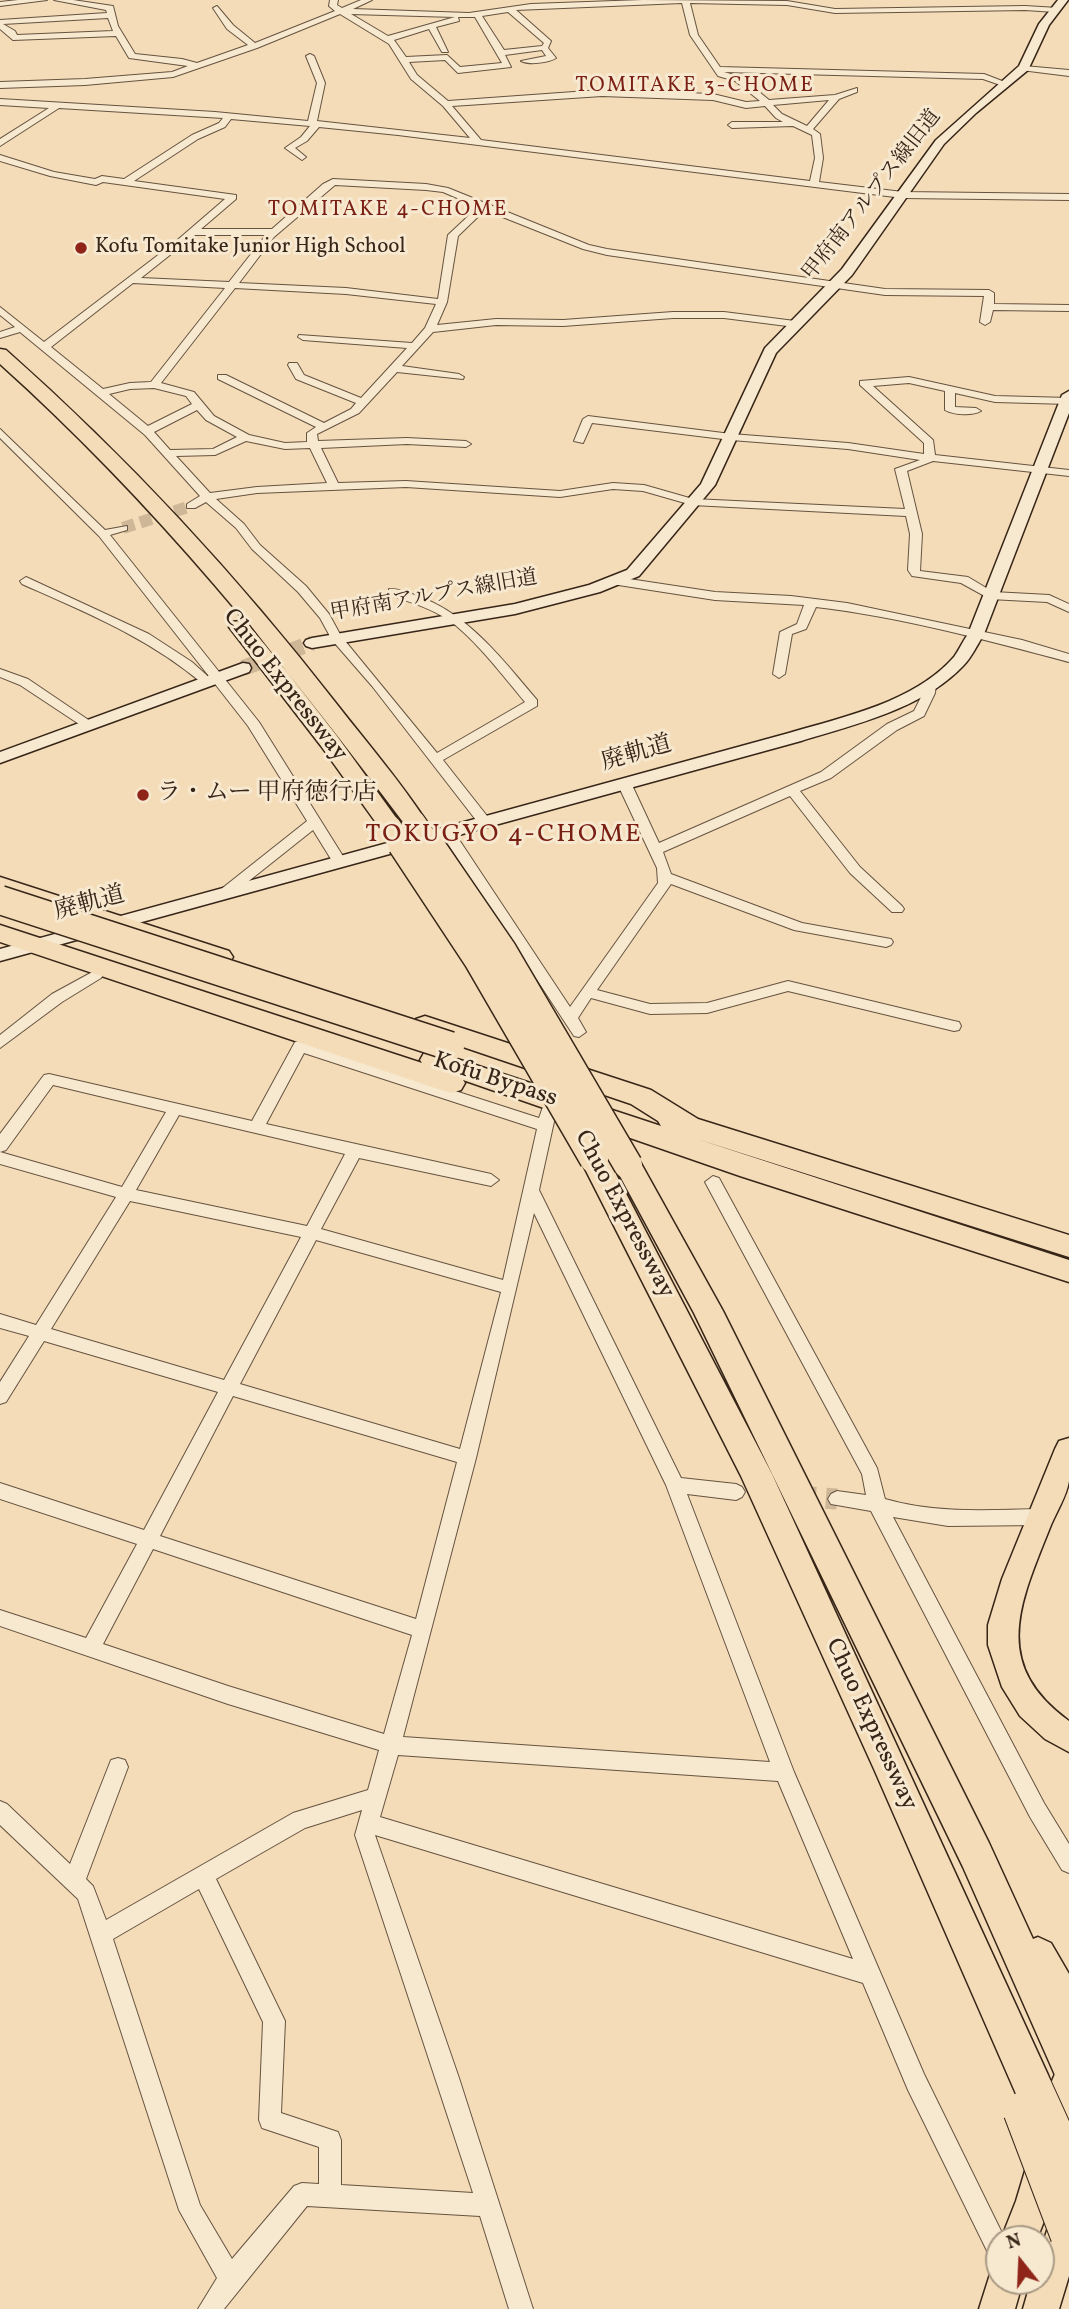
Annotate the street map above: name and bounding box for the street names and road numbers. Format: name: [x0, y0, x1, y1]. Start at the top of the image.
street label: 甲府南アルプス線旧道: [798, 106, 948, 286]
street label: 甲府南アルプス線旧道: [328, 566, 540, 628]
street label: Chuo Expressway: [215, 604, 353, 768]
street label: 廃軌道: [598, 731, 676, 779]
street label: 廃軌道: [51, 882, 129, 928]
street label: Kofu Bypass: [429, 1047, 561, 1115]
street label: Chuo Expressway: [567, 1126, 679, 1304]
street label: Chuo Expressway: [818, 1635, 922, 1815]

